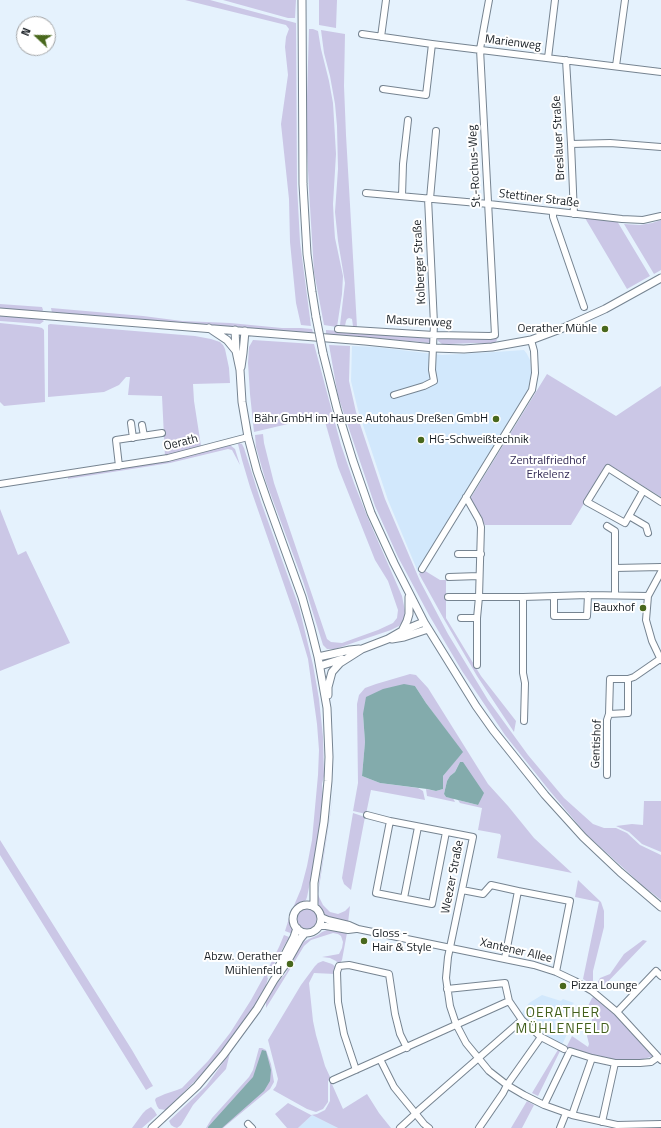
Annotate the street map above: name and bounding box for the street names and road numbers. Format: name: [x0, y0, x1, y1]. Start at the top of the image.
street label: Marienweg: [484, 32, 542, 54]
street label: Breslauer Straße: [550, 95, 568, 181]
street label: St.-Rochus-Weg: [466, 124, 484, 208]
street label: Stettiner Straße: [498, 187, 580, 211]
street label: Kolberger Straße: [411, 219, 429, 305]
street label: Masurenweg: [386, 313, 452, 331]
street label: Oerath: [162, 432, 200, 454]
street label: Gentishof: [589, 719, 605, 769]
street label: Weezer Straße: [439, 839, 467, 915]
street label: Xantener Allee: [479, 936, 553, 966]

